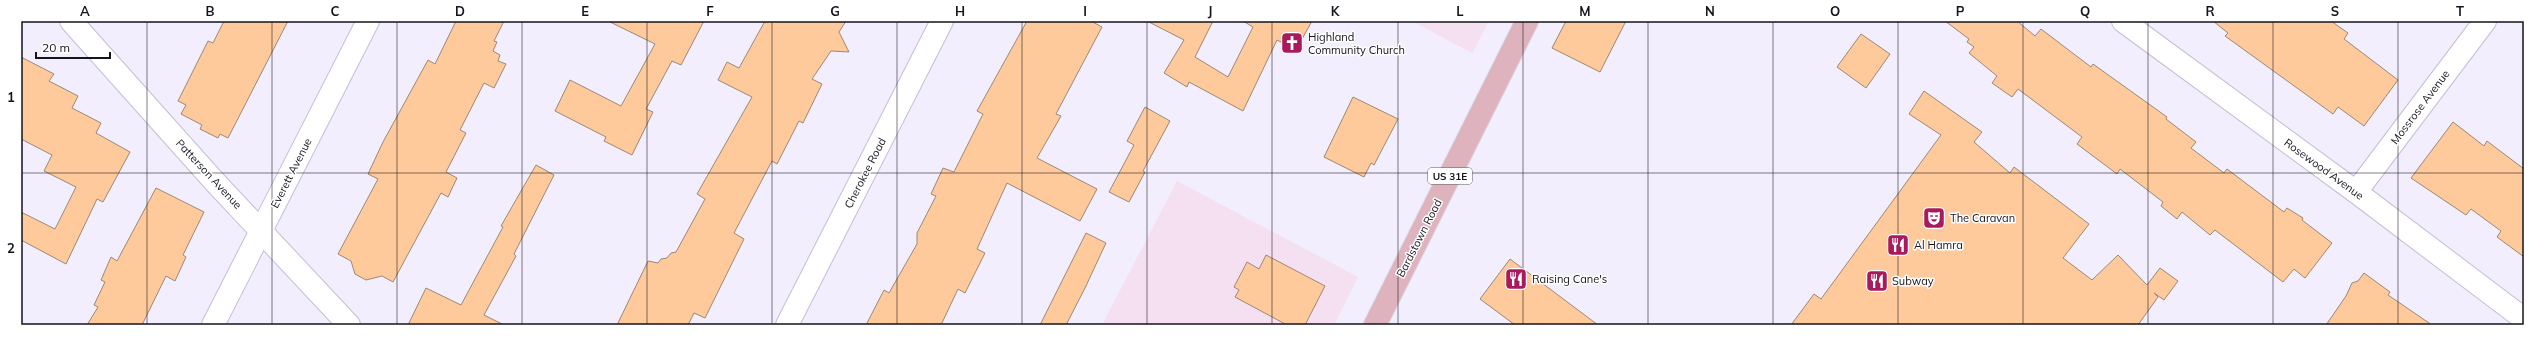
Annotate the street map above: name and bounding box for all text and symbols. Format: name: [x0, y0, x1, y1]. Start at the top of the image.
text: A: [80, 3, 90, 19]
text: B: [206, 3, 215, 19]
text: C: [331, 3, 340, 19]
text: D: [455, 3, 465, 19]
text: E: [581, 3, 589, 19]
text: F: [706, 3, 714, 19]
text: G: [830, 3, 840, 19]
text: H: [955, 3, 965, 19]
text: I: [1083, 3, 1087, 19]
text: J: [1208, 3, 1212, 19]
text: K: [1331, 3, 1341, 19]
text: L: [1456, 3, 1464, 19]
text: M: [1579, 3, 1591, 19]
text: N: [1705, 3, 1715, 19]
text: O: [1830, 3, 1840, 19]
text: P: [1956, 3, 1965, 19]
text: Q: [2080, 3, 2090, 19]
text: R: [2205, 3, 2215, 19]
text: S: [2331, 3, 2339, 19]
text: T: [2456, 3, 2464, 19]
church icon: Highland Community Church: [1279, 30, 1305, 56]
place label: Highland Community Church: [1308, 30, 1405, 57]
scale bar: [36, 34, 110, 60]
text: 20 m: [42, 40, 70, 55]
street label: Mossrose Avenue: [2387, 67, 2453, 147]
text: 1: [7, 89, 15, 105]
street label: Cherokee Road: [841, 135, 889, 211]
street label: Rosewood Avenue: [2281, 135, 2367, 203]
street label: Patterson Avenue: [173, 136, 245, 212]
street label: Everett Avenue: [267, 136, 315, 210]
road number: US 31E: [1428, 168, 1472, 184]
street label: Bardstown Road: [1393, 197, 1445, 279]
theatre icon: The Caravan: [1921, 205, 1947, 231]
place label: The Caravan: [1950, 211, 2015, 225]
restaurant icon: Al Hamra: [1885, 232, 1911, 258]
place label: Al Hamra: [1914, 238, 1963, 252]
text: 2: [7, 240, 15, 256]
restaurant icon: Raising Cane's: [1503, 266, 1529, 292]
restaurant icon: Subway: [1864, 268, 1890, 294]
place label: Raising Cane's: [1532, 272, 1607, 286]
place label: Subway: [1892, 274, 1934, 288]

